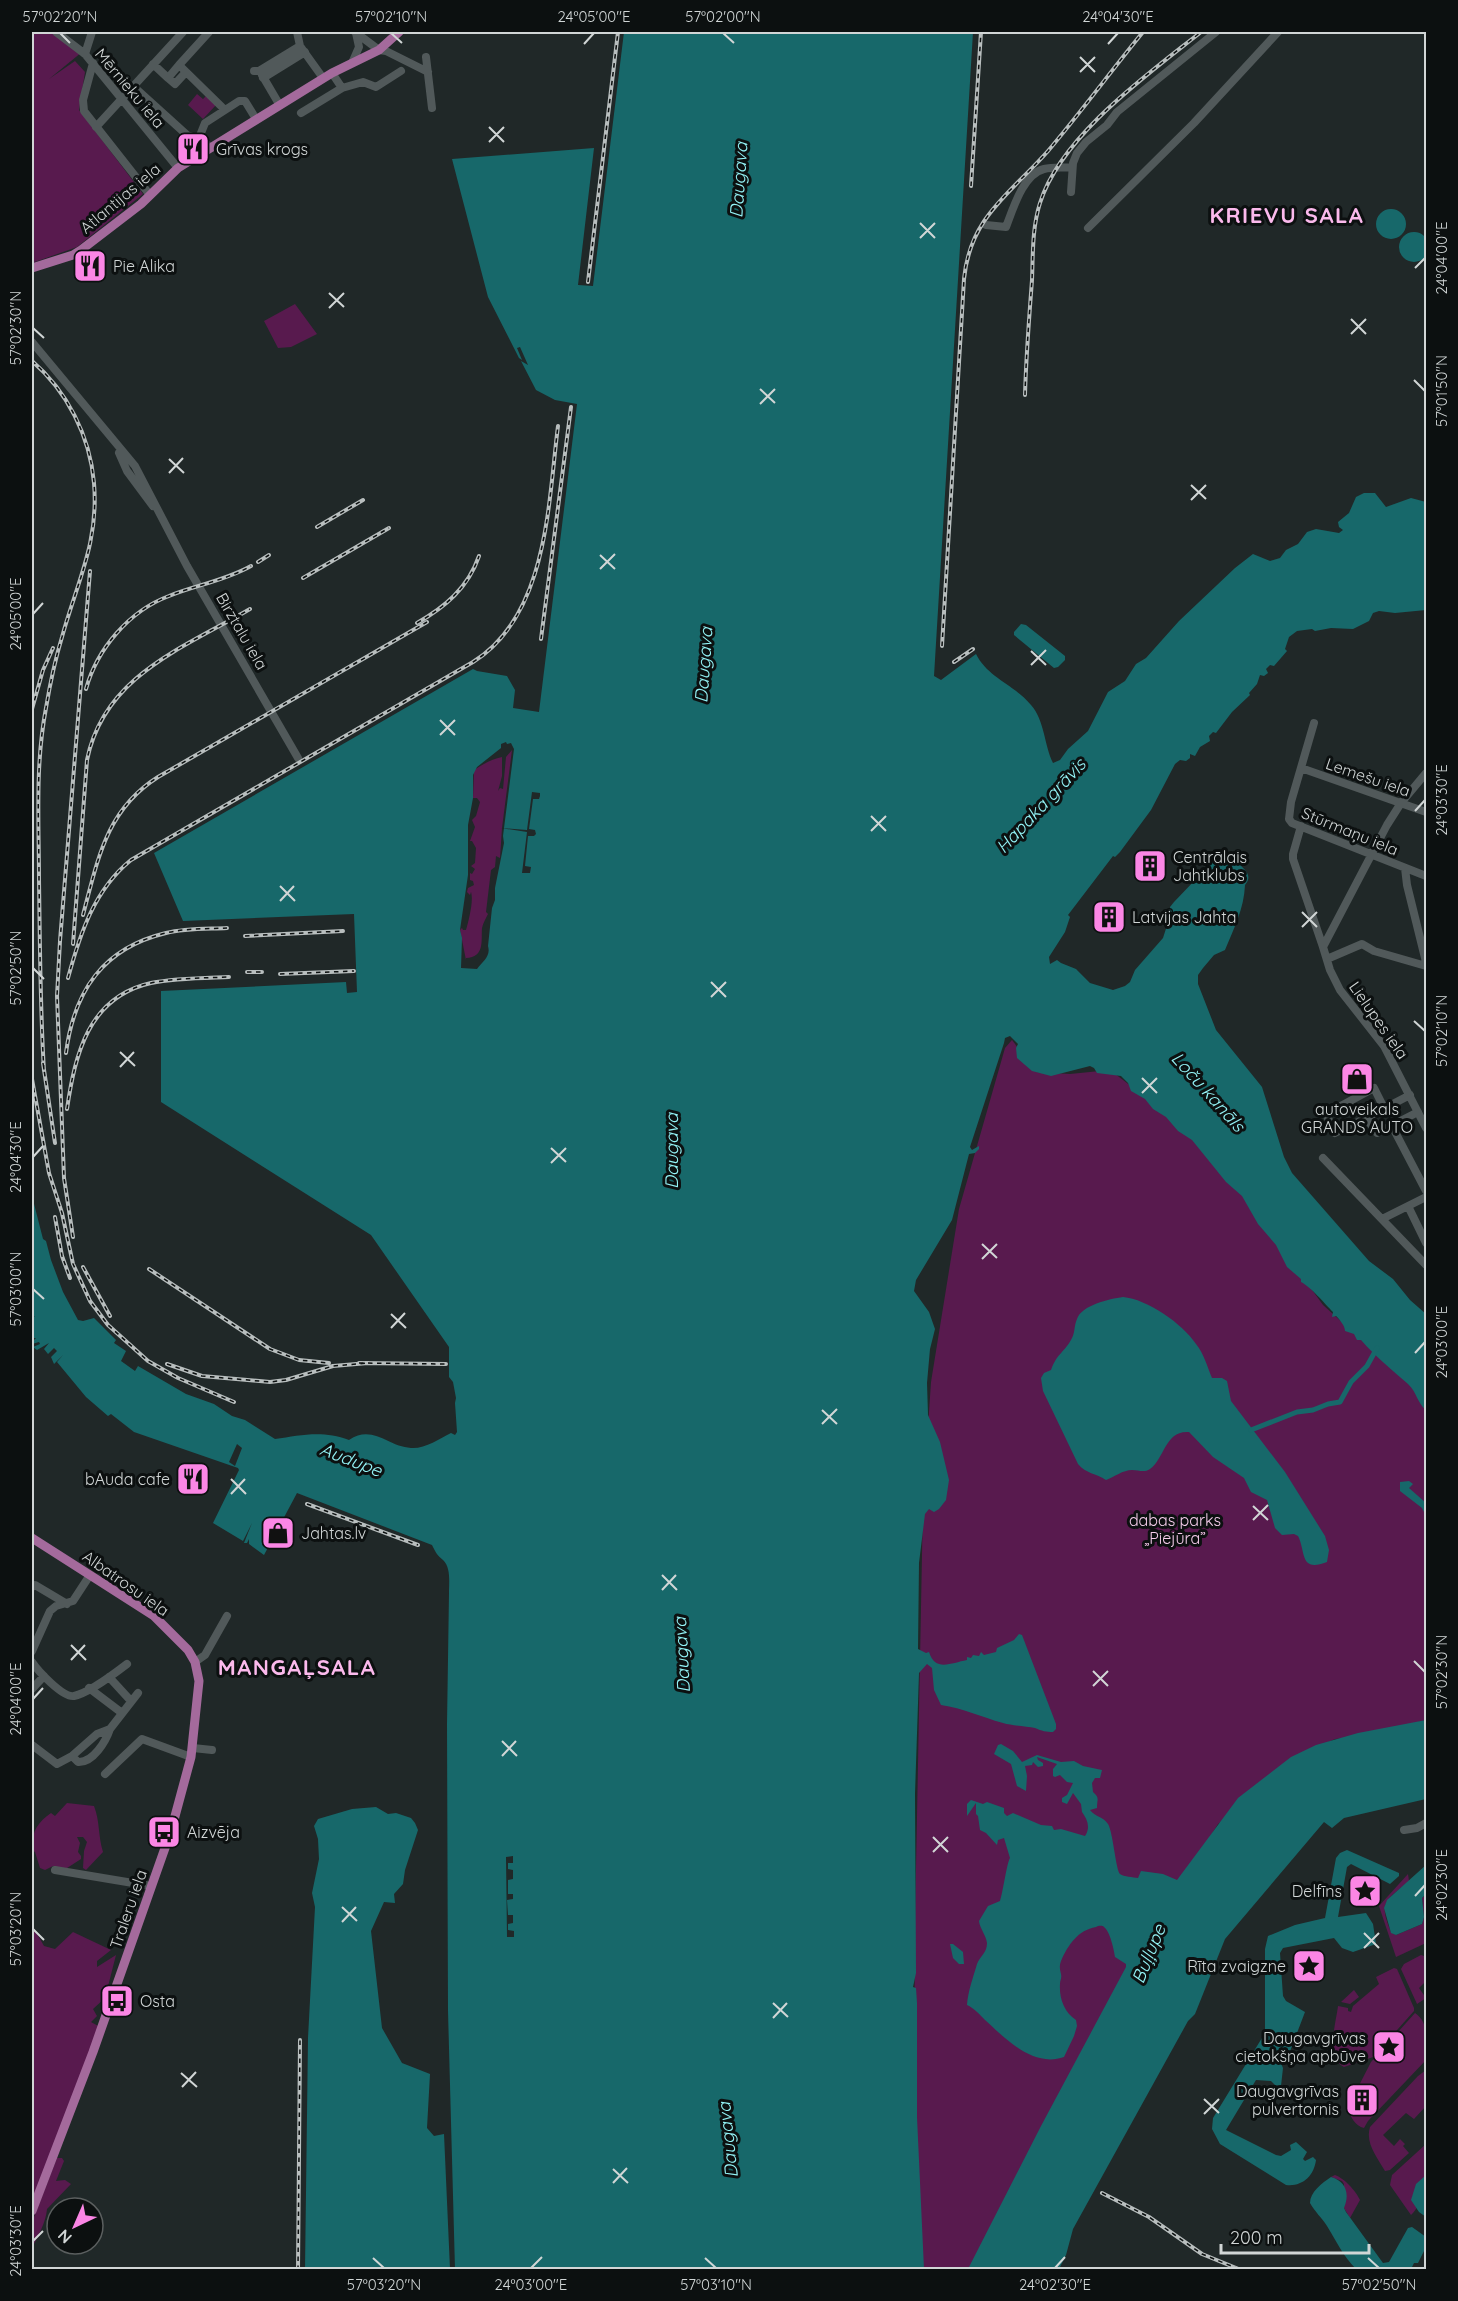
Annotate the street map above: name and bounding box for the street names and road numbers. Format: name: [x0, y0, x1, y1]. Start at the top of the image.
street label: Mērnieku iela: [91, 44, 169, 132]
street label: Atlantijas iela: [76, 159, 164, 237]
street label: Birztalu iela: [212, 589, 272, 673]
street label: Lemešu iela: [1323, 753, 1413, 801]
street label: Stūrmaņu iela: [1299, 803, 1401, 859]
street label: Lielupes iela: [1345, 977, 1413, 1063]
street label: Albatrosu iela: [79, 1546, 173, 1620]
street label: Traleru iela: [105, 1867, 151, 1951]

